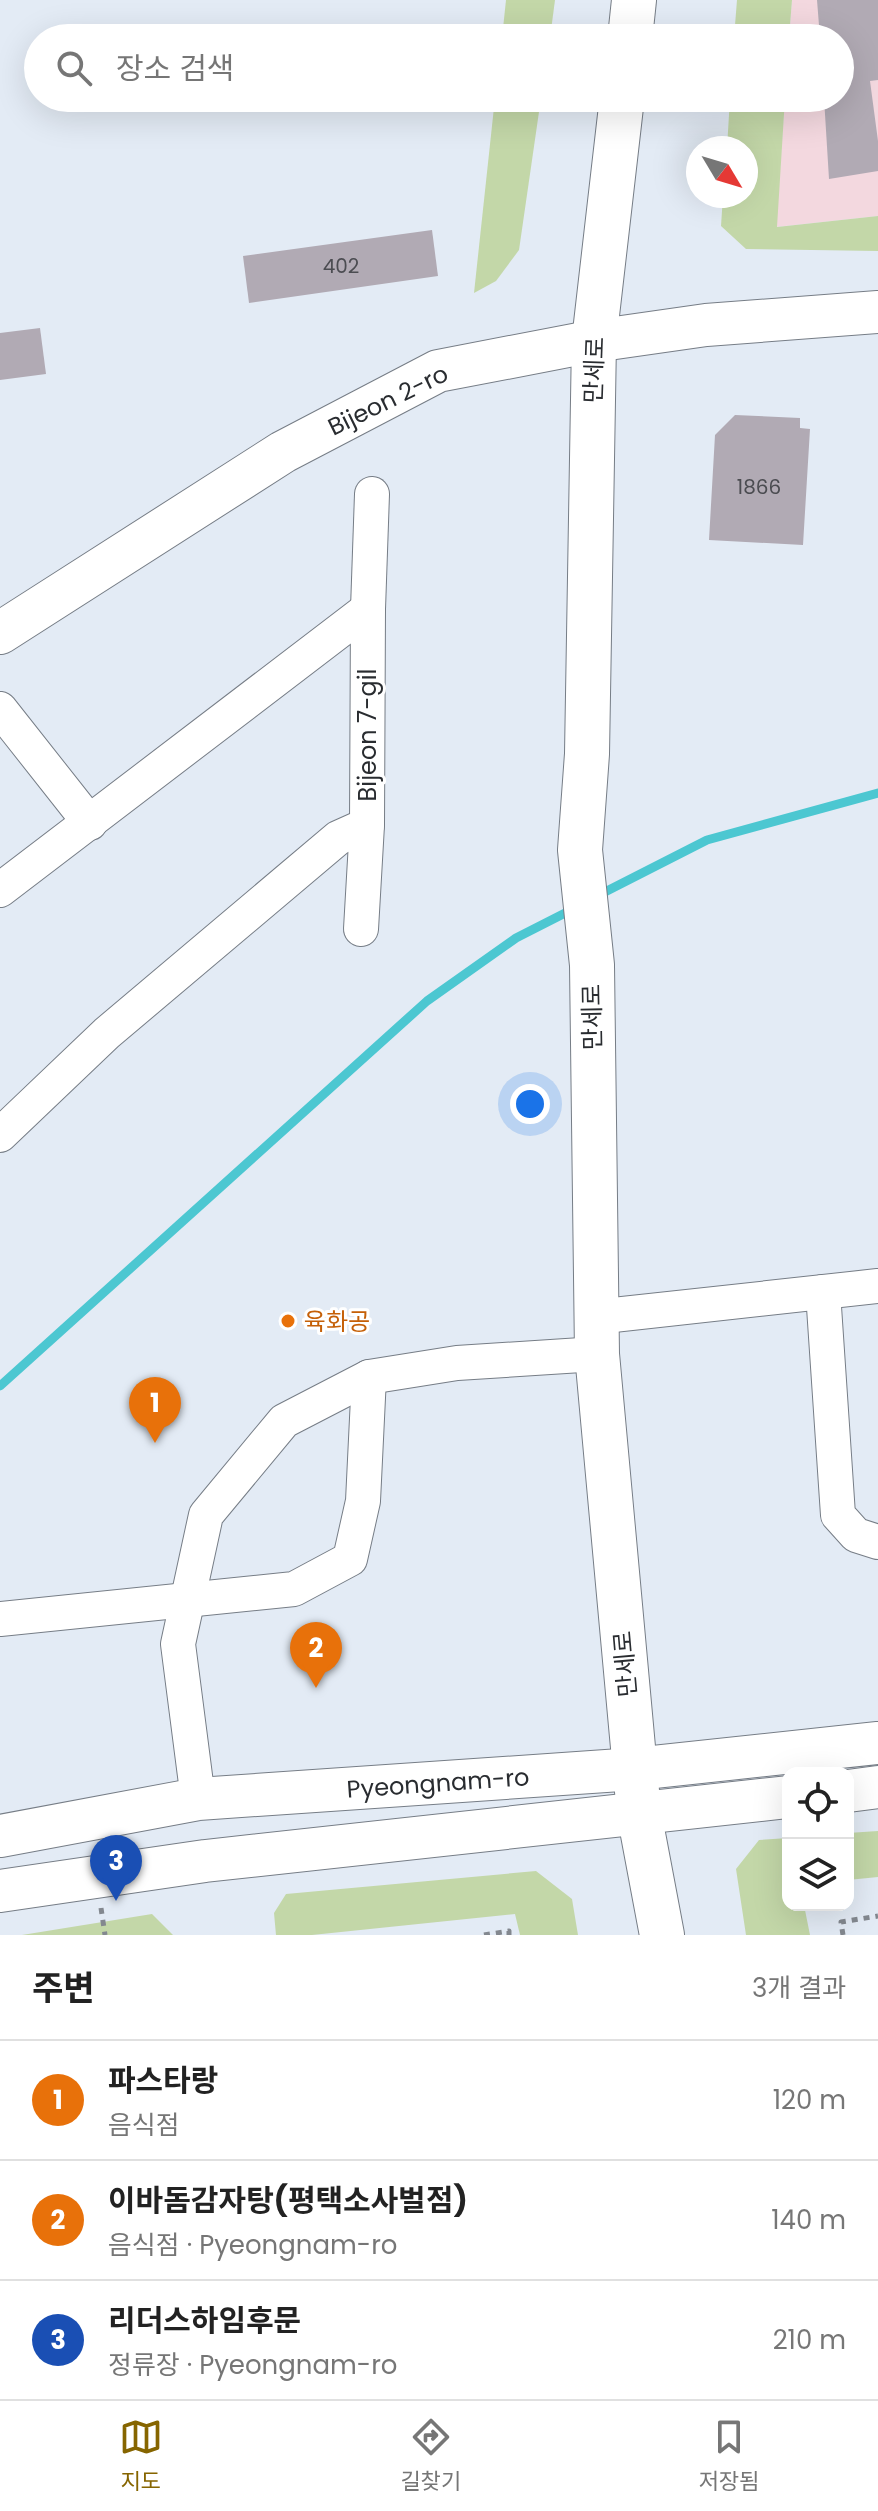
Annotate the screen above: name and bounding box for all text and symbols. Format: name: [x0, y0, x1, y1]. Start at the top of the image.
search box: [24, 24, 854, 112]
icon: search: [52, 46, 96, 90]
text: 장소 검색: [116, 47, 234, 90]
north arrow: [686, 136, 758, 208]
house number: 402: [323, 252, 359, 280]
street label: 만세로: [576, 336, 612, 404]
street label: Bijeon 2-ro: [322, 357, 454, 443]
house number: 1866: [737, 473, 781, 501]
street label: Bijeon 7-gil: [351, 669, 384, 801]
street label: 만세로: [575, 984, 609, 1050]
your location: [510, 1084, 550, 1124]
place label: 육화공: [304, 1305, 370, 1338]
marker: 육화공: [279, 1312, 297, 1330]
pin: 1: [129, 1377, 181, 1443]
pin: 2: [290, 1622, 342, 1688]
street label: 만세로: [606, 1630, 644, 1698]
street label: Pyeongnam-ro: [346, 1760, 530, 1806]
map controls: [782, 1767, 854, 1911]
button: locate: [782, 1767, 854, 1839]
pin: 3: [90, 1835, 142, 1901]
button: layers: [782, 1839, 854, 1911]
text: 주변: [32, 1964, 95, 2012]
text: 3개 결과: [752, 1970, 846, 2006]
text: 파스타랑: [108, 2059, 218, 2102]
text: 1: [53, 2082, 63, 2118]
text: 120 m: [773, 2082, 846, 2118]
text: 음식점: [108, 2107, 180, 2143]
text: 이바돔감자탕(평택소사벌점): [108, 2179, 468, 2222]
text: 2: [51, 2202, 65, 2238]
text: 140 m: [771, 2202, 846, 2238]
text: 음식점 · Pyeongnam-ro: [108, 2227, 397, 2263]
text: 리더스하임후문: [108, 2299, 301, 2342]
text: 3: [50, 2322, 66, 2358]
text: 210 m: [773, 2322, 846, 2358]
text: 정류장 · Pyeongnam-ro: [108, 2347, 397, 2383]
tab: 지도: [119, 2415, 163, 2498]
tab: 길찾기: [400, 2415, 461, 2498]
tab: 저장됨: [698, 2415, 759, 2498]

